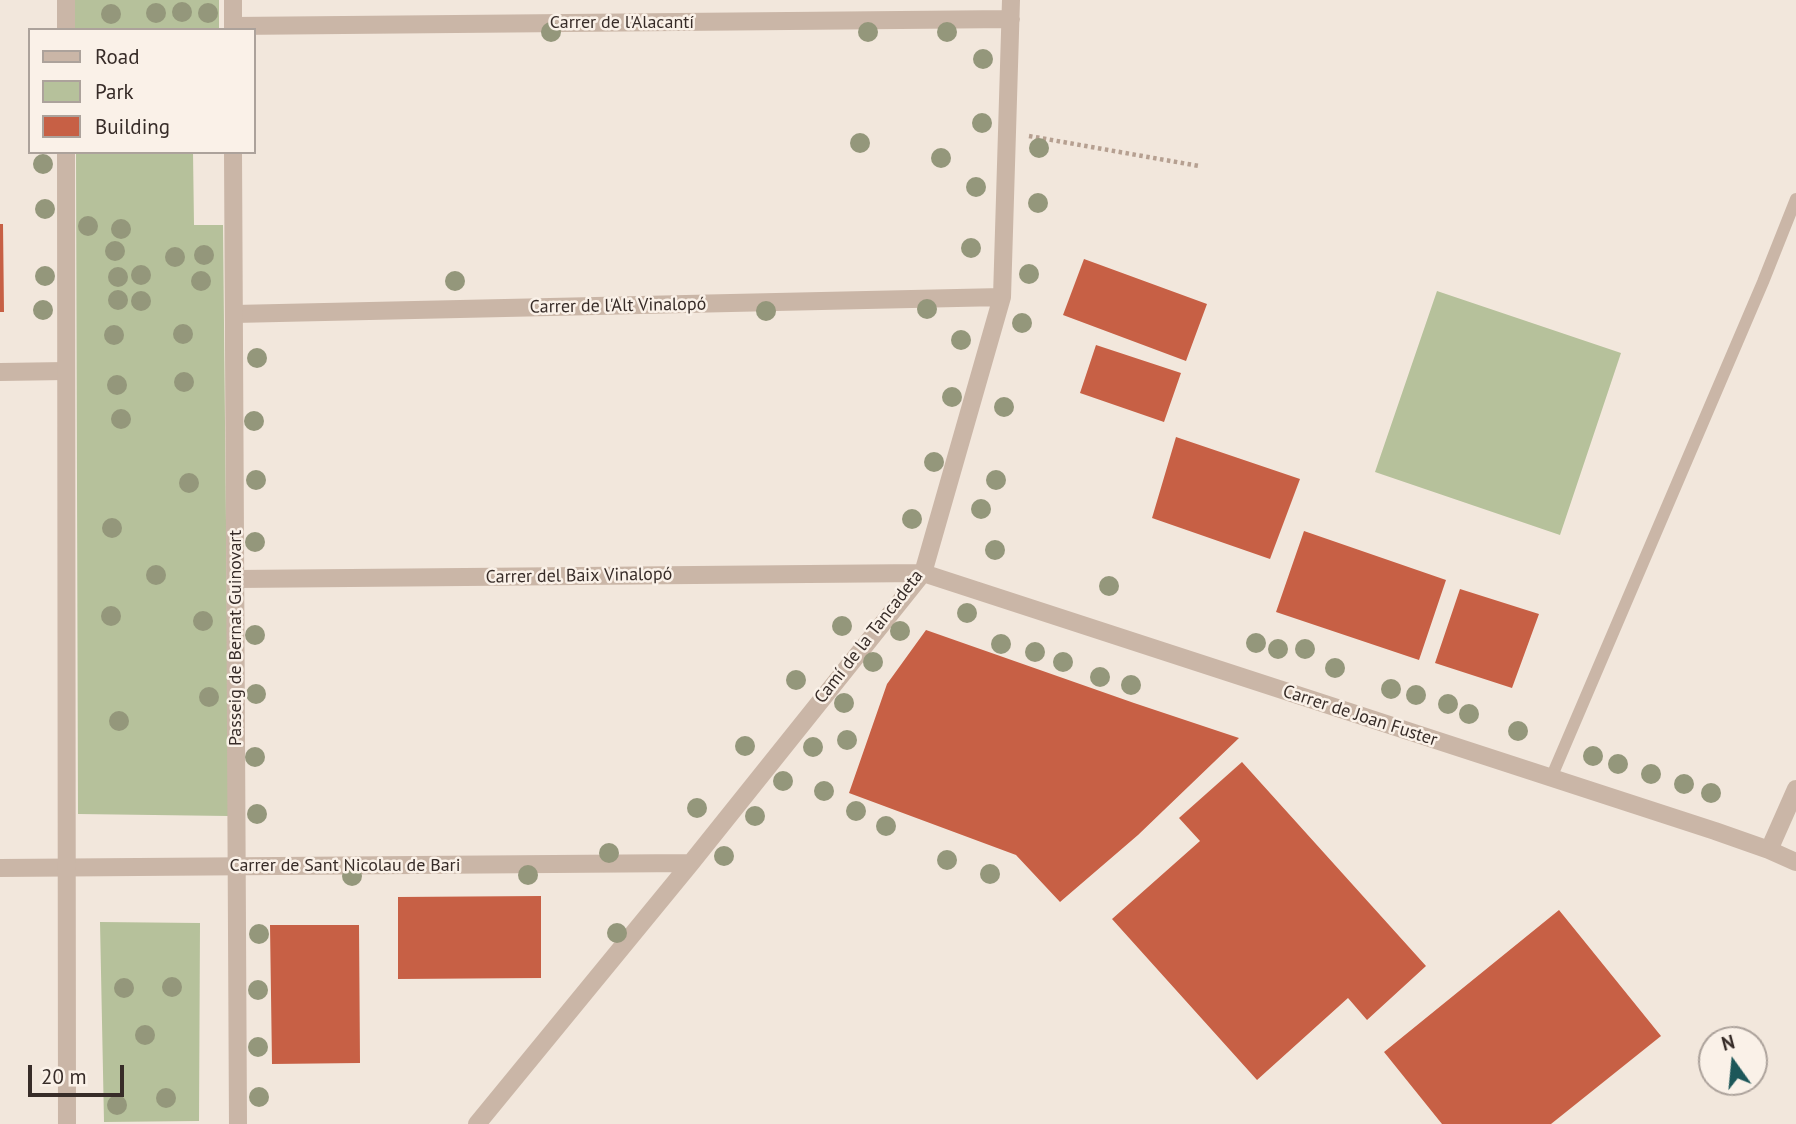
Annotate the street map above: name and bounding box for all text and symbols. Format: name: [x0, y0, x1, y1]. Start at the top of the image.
street label: Carrer de l'Alacantí: [550, 12, 694, 34]
legend: [28, 28, 256, 154]
text: Road: [95, 43, 139, 70]
text: Park: [95, 78, 134, 105]
text: Building: [95, 113, 170, 140]
street label: Carrer de l'Alt Vinalopó: [530, 294, 706, 318]
street label: Passeig de Bernat Guinovart: [225, 530, 247, 746]
street label: Carrer del Baix Vinalopó: [486, 564, 672, 588]
street label: Camí de la Tancadeta: [810, 566, 928, 708]
street label: Carrer de Joan Fuster: [1280, 681, 1440, 751]
street label: Carrer de Sant Nicolau de Bari: [229, 855, 461, 877]
north arrow: [1698, 1026, 1768, 1096]
text: N: [1719, 1029, 1737, 1056]
scale bar: [32, 1050, 128, 1094]
text: 20 m: [41, 1063, 87, 1090]

